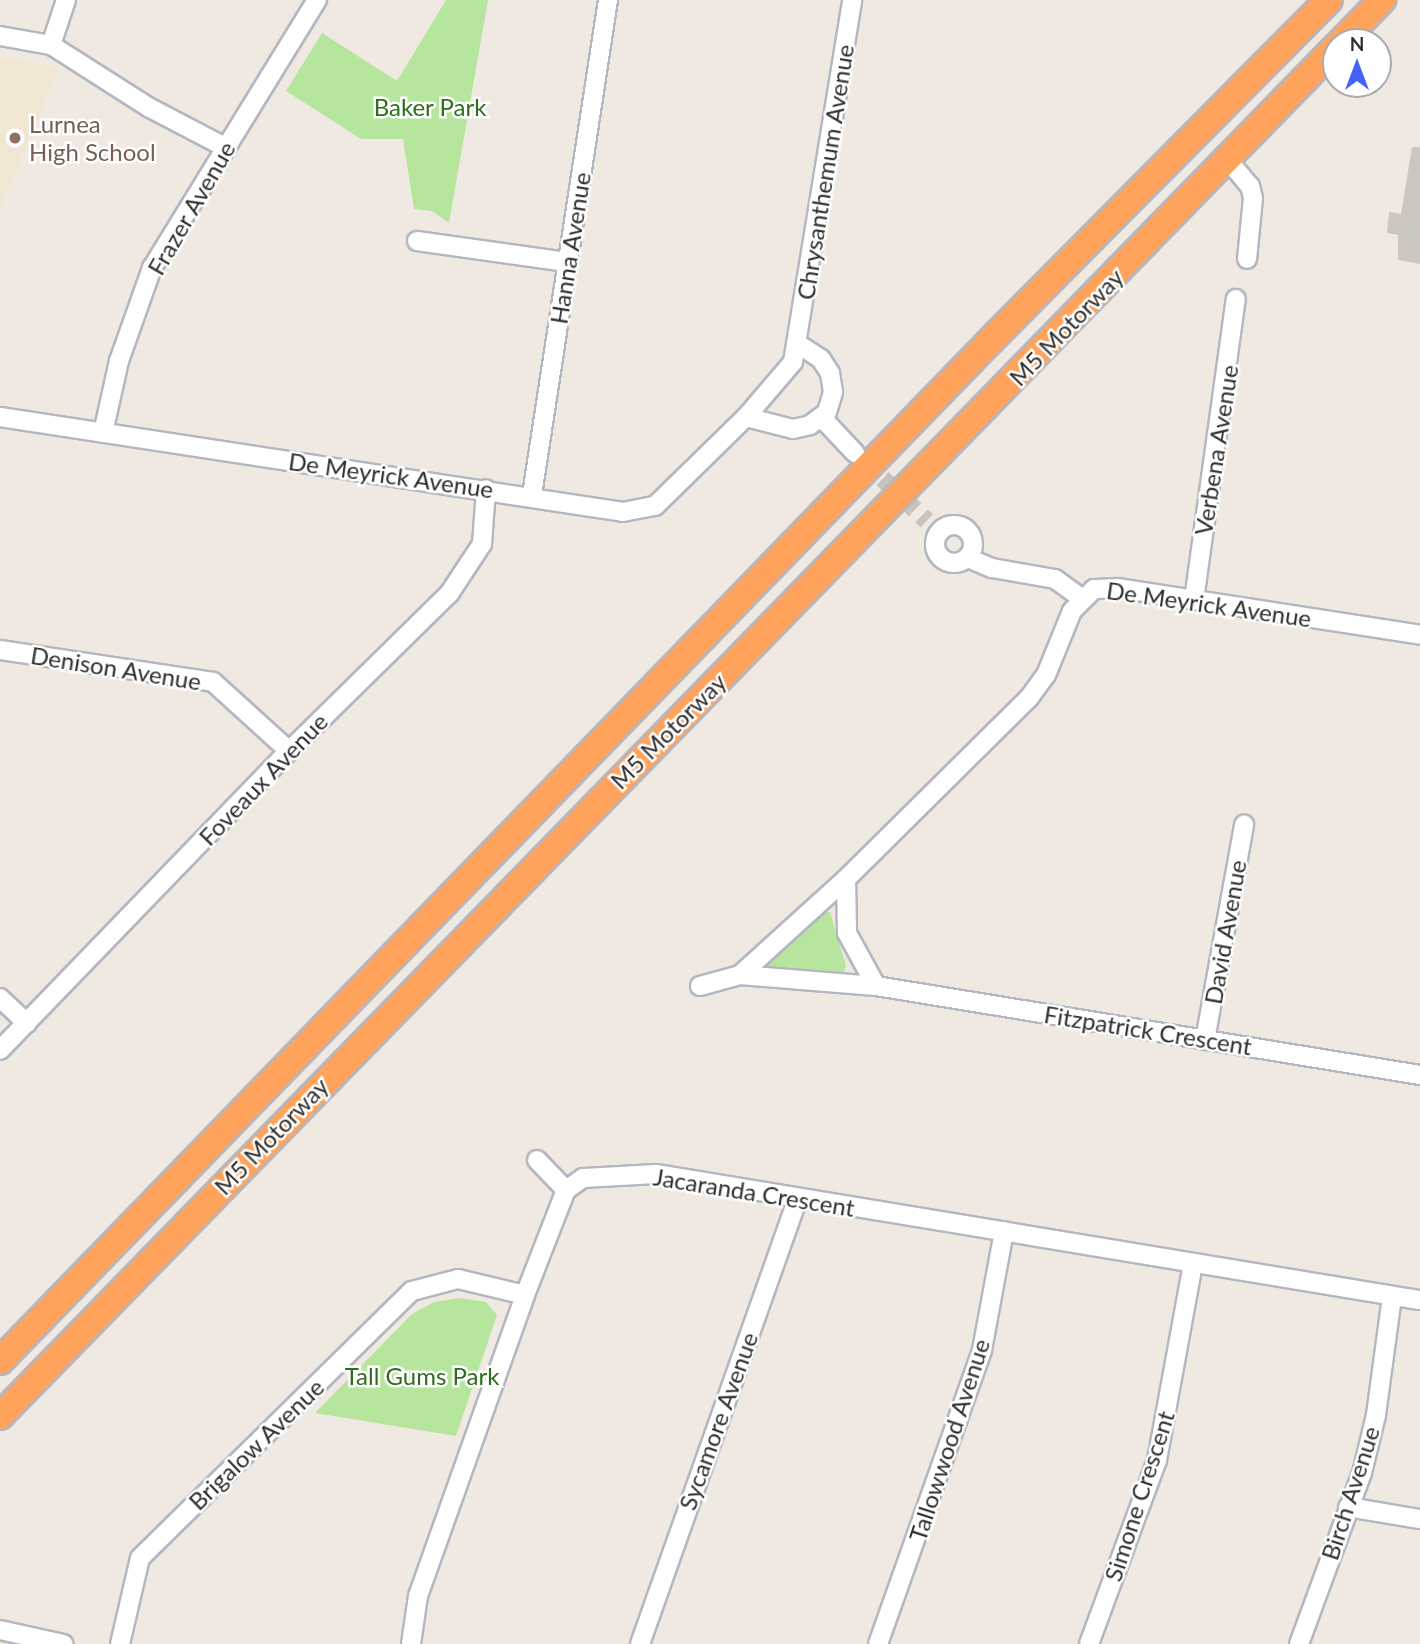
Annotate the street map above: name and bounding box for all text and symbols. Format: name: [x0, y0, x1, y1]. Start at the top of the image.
north arrow: [1322, 28, 1392, 98]
text: N: [1350, 32, 1364, 55]
street label: Chrysanthemum Avenue: [791, 42, 859, 302]
park label: Baker Park: [373, 93, 487, 121]
place label: Lurnea High School: [29, 110, 156, 166]
marker: Lurnea High School: [7, 130, 23, 146]
street label: Frazer Avenue: [141, 136, 241, 280]
street label: Hanna Avenue: [544, 170, 596, 326]
street label: M5 Motorway: [1003, 263, 1129, 391]
street label: Verbena Avenue: [1188, 362, 1244, 538]
street label: De Meyrick Avenue: [286, 446, 496, 504]
street label: De Meyrick Avenue: [1104, 575, 1314, 633]
street label: Denison Avenue: [28, 640, 204, 696]
street label: M5 Motorway: [604, 667, 732, 795]
street label: Foveaux Avenue: [192, 707, 334, 851]
street label: David Avenue: [1198, 857, 1252, 1007]
street label: Fitzpatrick Crescent: [1042, 999, 1254, 1061]
street label: M5 Motorway: [208, 1072, 334, 1200]
street label: Jacaranda Crescent: [651, 1162, 857, 1222]
street label: Sycamore Avenue: [672, 1328, 764, 1514]
street label: Tallowwood Avenue: [903, 1335, 995, 1545]
park label: Tall Gums Park: [345, 1362, 499, 1390]
street label: Brigalow Avenue: [182, 1372, 330, 1516]
street label: Simone Crescent: [1098, 1407, 1180, 1585]
street label: Birch Avenue: [1315, 1422, 1385, 1564]

